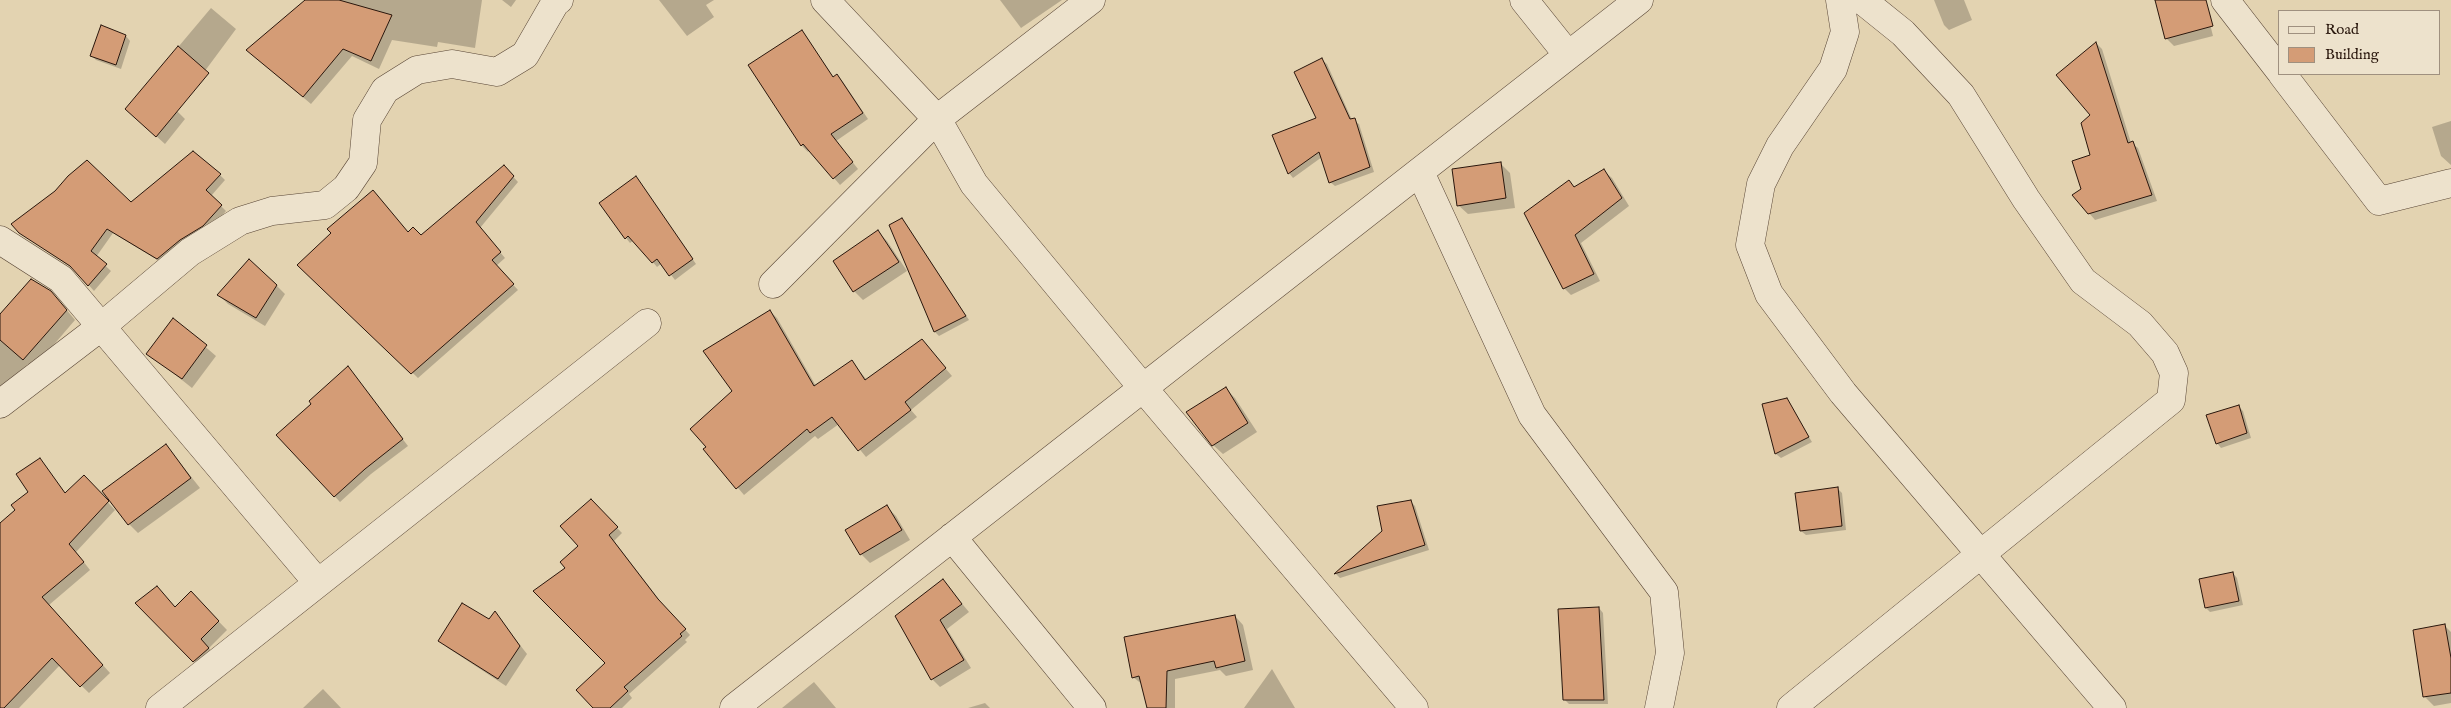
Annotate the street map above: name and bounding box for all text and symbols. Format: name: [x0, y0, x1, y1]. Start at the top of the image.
legend: [2278, 10, 2441, 75]
text: Road: [2325, 20, 2359, 39]
text: Building: [2325, 45, 2379, 64]

